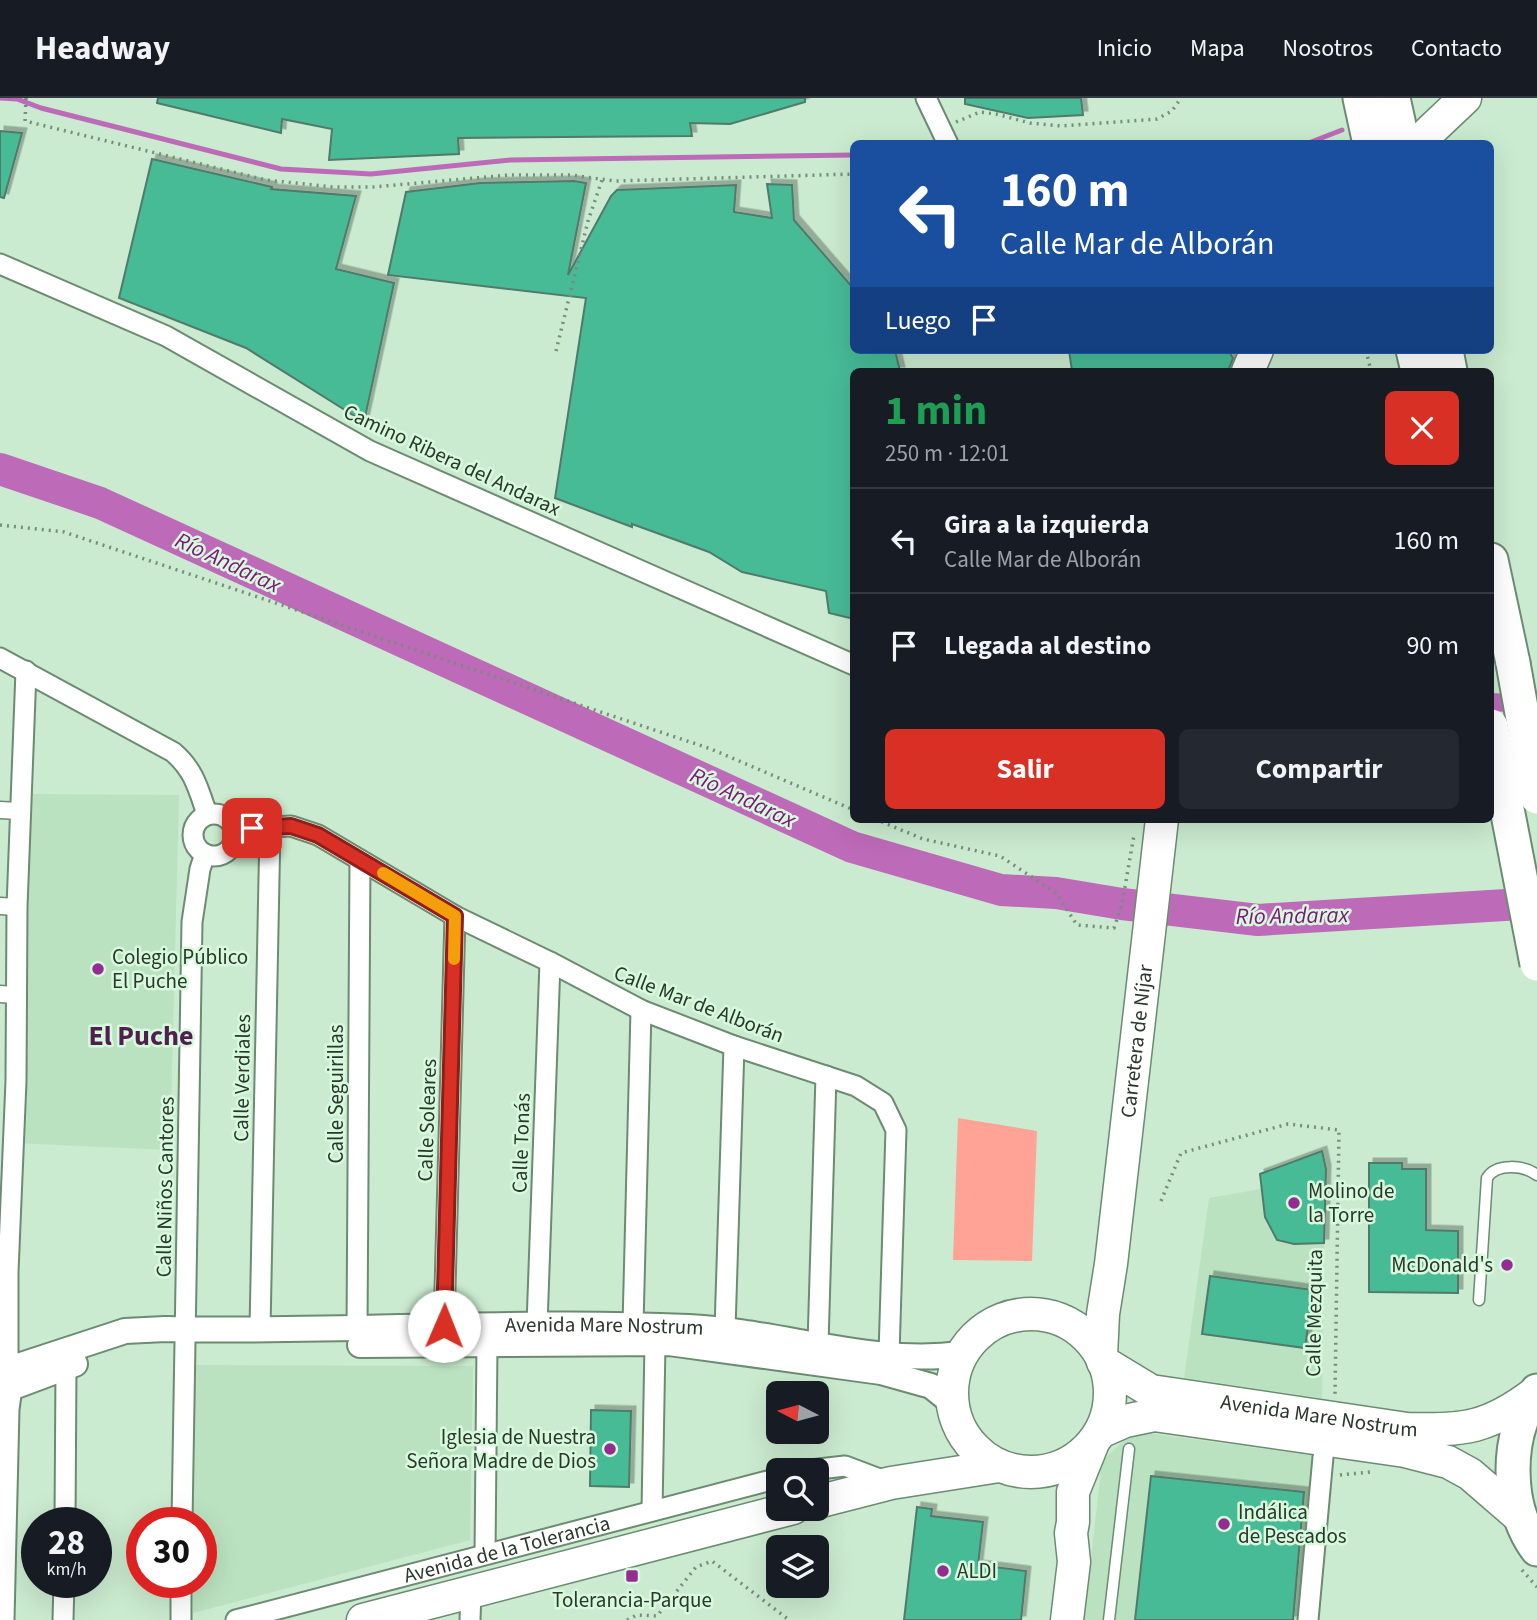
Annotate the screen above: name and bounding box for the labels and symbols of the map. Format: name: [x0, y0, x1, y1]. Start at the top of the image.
street label: Camino Ribera del Andarax: [339, 396, 566, 524]
water label: Río Andarax: [170, 524, 287, 602]
water label: Río Andarax: [685, 759, 802, 837]
pin: [222, 798, 282, 858]
water label: Río Andarax: [1235, 898, 1350, 933]
place label: Colegio Público El Puche: [112, 942, 248, 996]
street label: Calle Mar de Alborán: [610, 958, 788, 1050]
marker: Colegio Público El Puche: [90, 961, 106, 977]
street label: Carretera de Níjar: [1113, 962, 1160, 1119]
street label: Calle Verdiales: [226, 1014, 258, 1142]
district label: El Puche: [88, 1016, 194, 1056]
street label: Calle Seguirillas: [321, 1024, 351, 1164]
street label: Calle Soleares: [410, 1058, 444, 1182]
street label: Calle Tonás: [504, 1092, 538, 1194]
street label: Calle Niños Cantores: [148, 1096, 182, 1278]
place label: Molino de la Torre: [1308, 1176, 1394, 1230]
marker: Molino de la Torre: [1286, 1195, 1302, 1211]
street label: Calle Mezquita: [1298, 1249, 1330, 1377]
place label: McDonald's: [1391, 1250, 1493, 1280]
marker: McDonald's: [1499, 1257, 1515, 1273]
position arrow: [407, 1289, 481, 1363]
street label: Avenida Mare Nostrum: [505, 1309, 705, 1343]
north arrow: [766, 1381, 830, 1444]
street label: Avenida Mare Nostrum: [1219, 1387, 1418, 1444]
place label: Iglesia de Nuestra Señora Madre de Dios: [406, 1422, 596, 1476]
marker: Iglesia de Nuestra Señora Madre de Dios: [602, 1441, 618, 1457]
place label: Indálica de Pescados: [1238, 1497, 1347, 1551]
speed limit sign: 30: [126, 1507, 217, 1598]
street label: Avenida de la Tolerancia: [400, 1508, 613, 1591]
marker: Indálica de Pescados: [1216, 1516, 1232, 1532]
place label: ALDI: [957, 1556, 997, 1586]
marker: ALDI: [935, 1563, 951, 1579]
marker: Tolerancia-Parque: [624, 1568, 640, 1584]
place label: Tolerancia-Parque: [552, 1585, 712, 1615]

